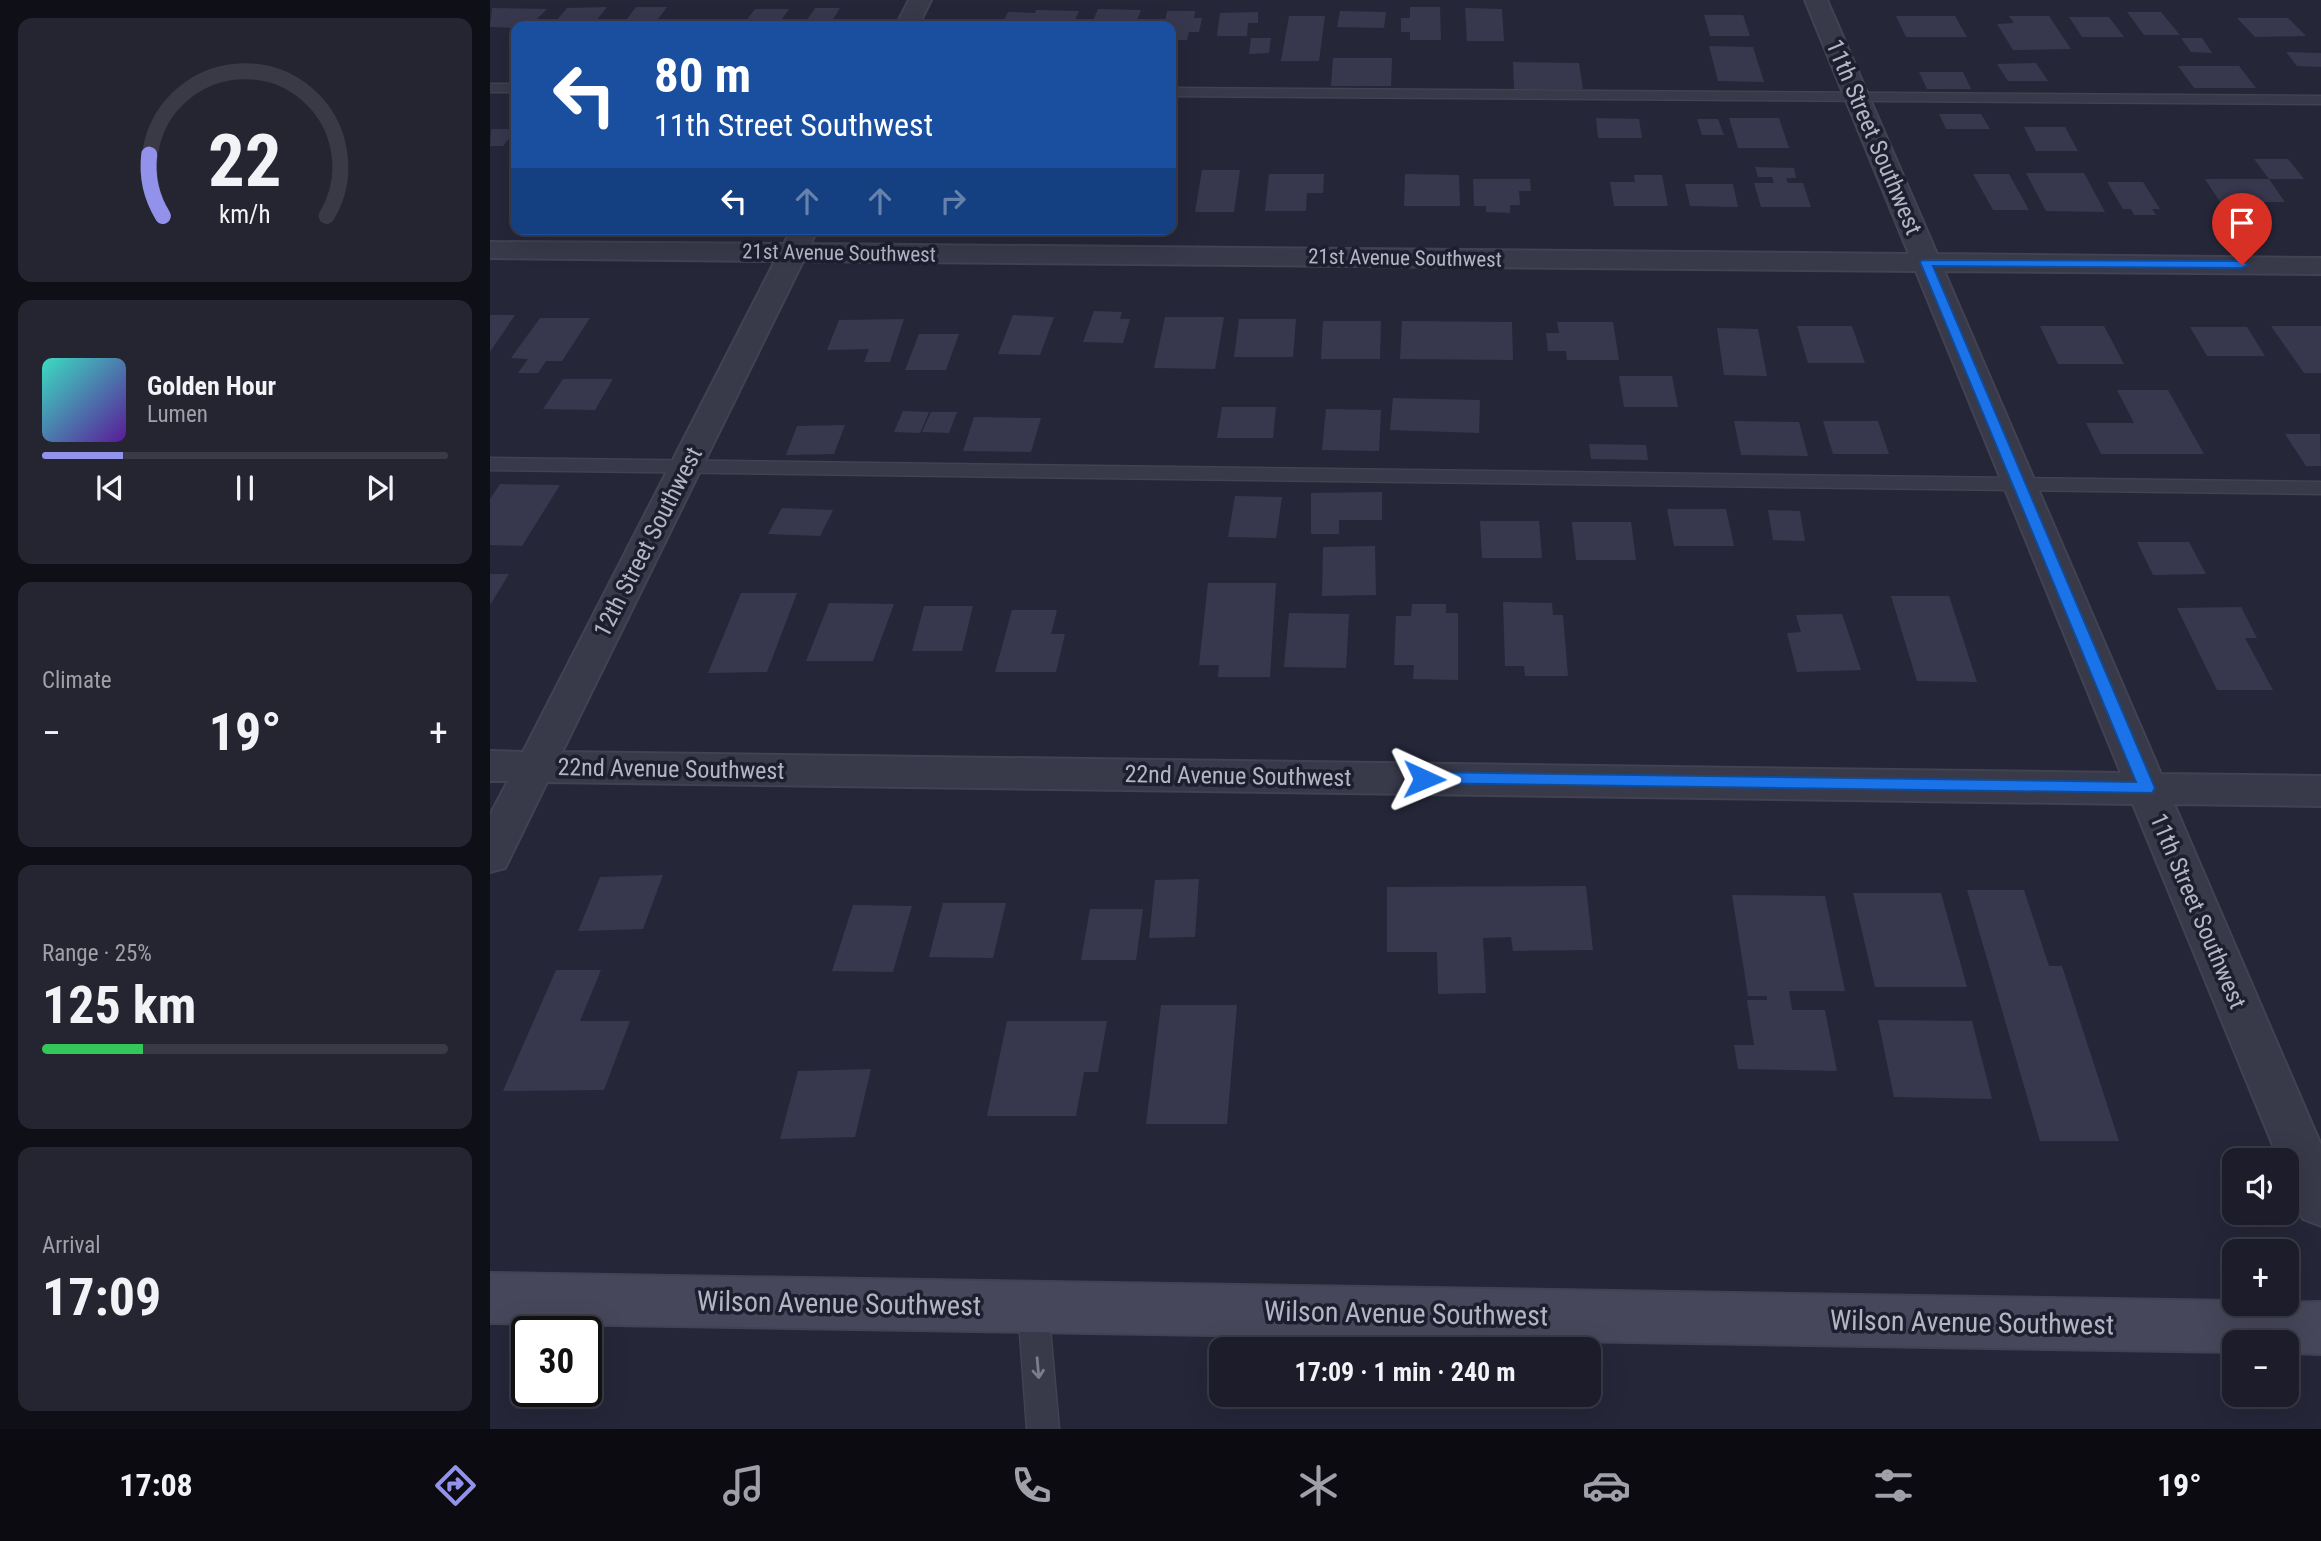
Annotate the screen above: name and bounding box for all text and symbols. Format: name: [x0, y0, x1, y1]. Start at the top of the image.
street label: 11th Street Southwest: [1820, 35, 1928, 239]
text: 80 m: [654, 47, 751, 104]
icon: left: [539, 49, 630, 140]
text: 11th Street Southwest: [654, 106, 933, 144]
text: 22: [208, 118, 282, 204]
icon: left: [715, 182, 753, 220]
icon: ahead: [788, 182, 826, 220]
icon: ahead: [861, 182, 899, 220]
icon: right: [934, 182, 972, 220]
pin: [2212, 193, 2272, 265]
text: km/h: [219, 200, 271, 229]
icon: arrive: [2223, 204, 2261, 242]
street label: 21st Avenue Southwest: [742, 239, 936, 267]
street label: 21st Avenue Southwest: [1308, 244, 1502, 272]
text: Golden Hour: [147, 371, 276, 401]
text: Lumen: [147, 401, 208, 428]
street label: 12th Street Southwest: [588, 442, 708, 642]
icon: previous: [91, 469, 129, 507]
icon: pause: [226, 469, 264, 507]
icon: next: [361, 469, 399, 507]
text: Climate: [42, 667, 112, 694]
text: 19°: [209, 702, 281, 763]
text: −: [42, 711, 61, 755]
text: +: [429, 711, 448, 755]
position arrow: [1387, 742, 1461, 816]
street label: 22nd Avenue Southwest: [557, 753, 785, 785]
street label: 22nd Avenue Southwest: [1124, 760, 1352, 792]
street label: 11th Street Southwest: [2144, 809, 2252, 1013]
text: Range · 25%: [42, 940, 152, 967]
text: 125 km: [42, 975, 196, 1036]
map controls: [2222, 1148, 2299, 1407]
button: sound: [2222, 1148, 2299, 1225]
text: Arrival: [42, 1232, 101, 1259]
button: +: [2222, 1239, 2299, 1316]
text: 17:09: [42, 1267, 161, 1328]
street label: Wilson Avenue Southwest: [697, 1285, 981, 1322]
street label: Wilson Avenue Southwest: [1264, 1295, 1548, 1332]
street label: Wilson Avenue Southwest: [1830, 1304, 2114, 1341]
speed limit sign: 30: [511, 1316, 602, 1407]
button: −: [2222, 1330, 2299, 1407]
one-way arrow: [1032, 1356, 1045, 1379]
text: 17:09 · 1 min · 240 m: [1295, 1357, 1515, 1387]
icon: directions: [431, 1461, 480, 1510]
icon: music: [719, 1461, 768, 1510]
icon: phone: [1007, 1461, 1056, 1510]
icon: climate: [1294, 1461, 1343, 1510]
icon: car: [1582, 1461, 1631, 1510]
icon: filters: [1869, 1461, 1918, 1510]
text: 17:08: [119, 1466, 193, 1504]
text: 19°: [2157, 1466, 2202, 1504]

